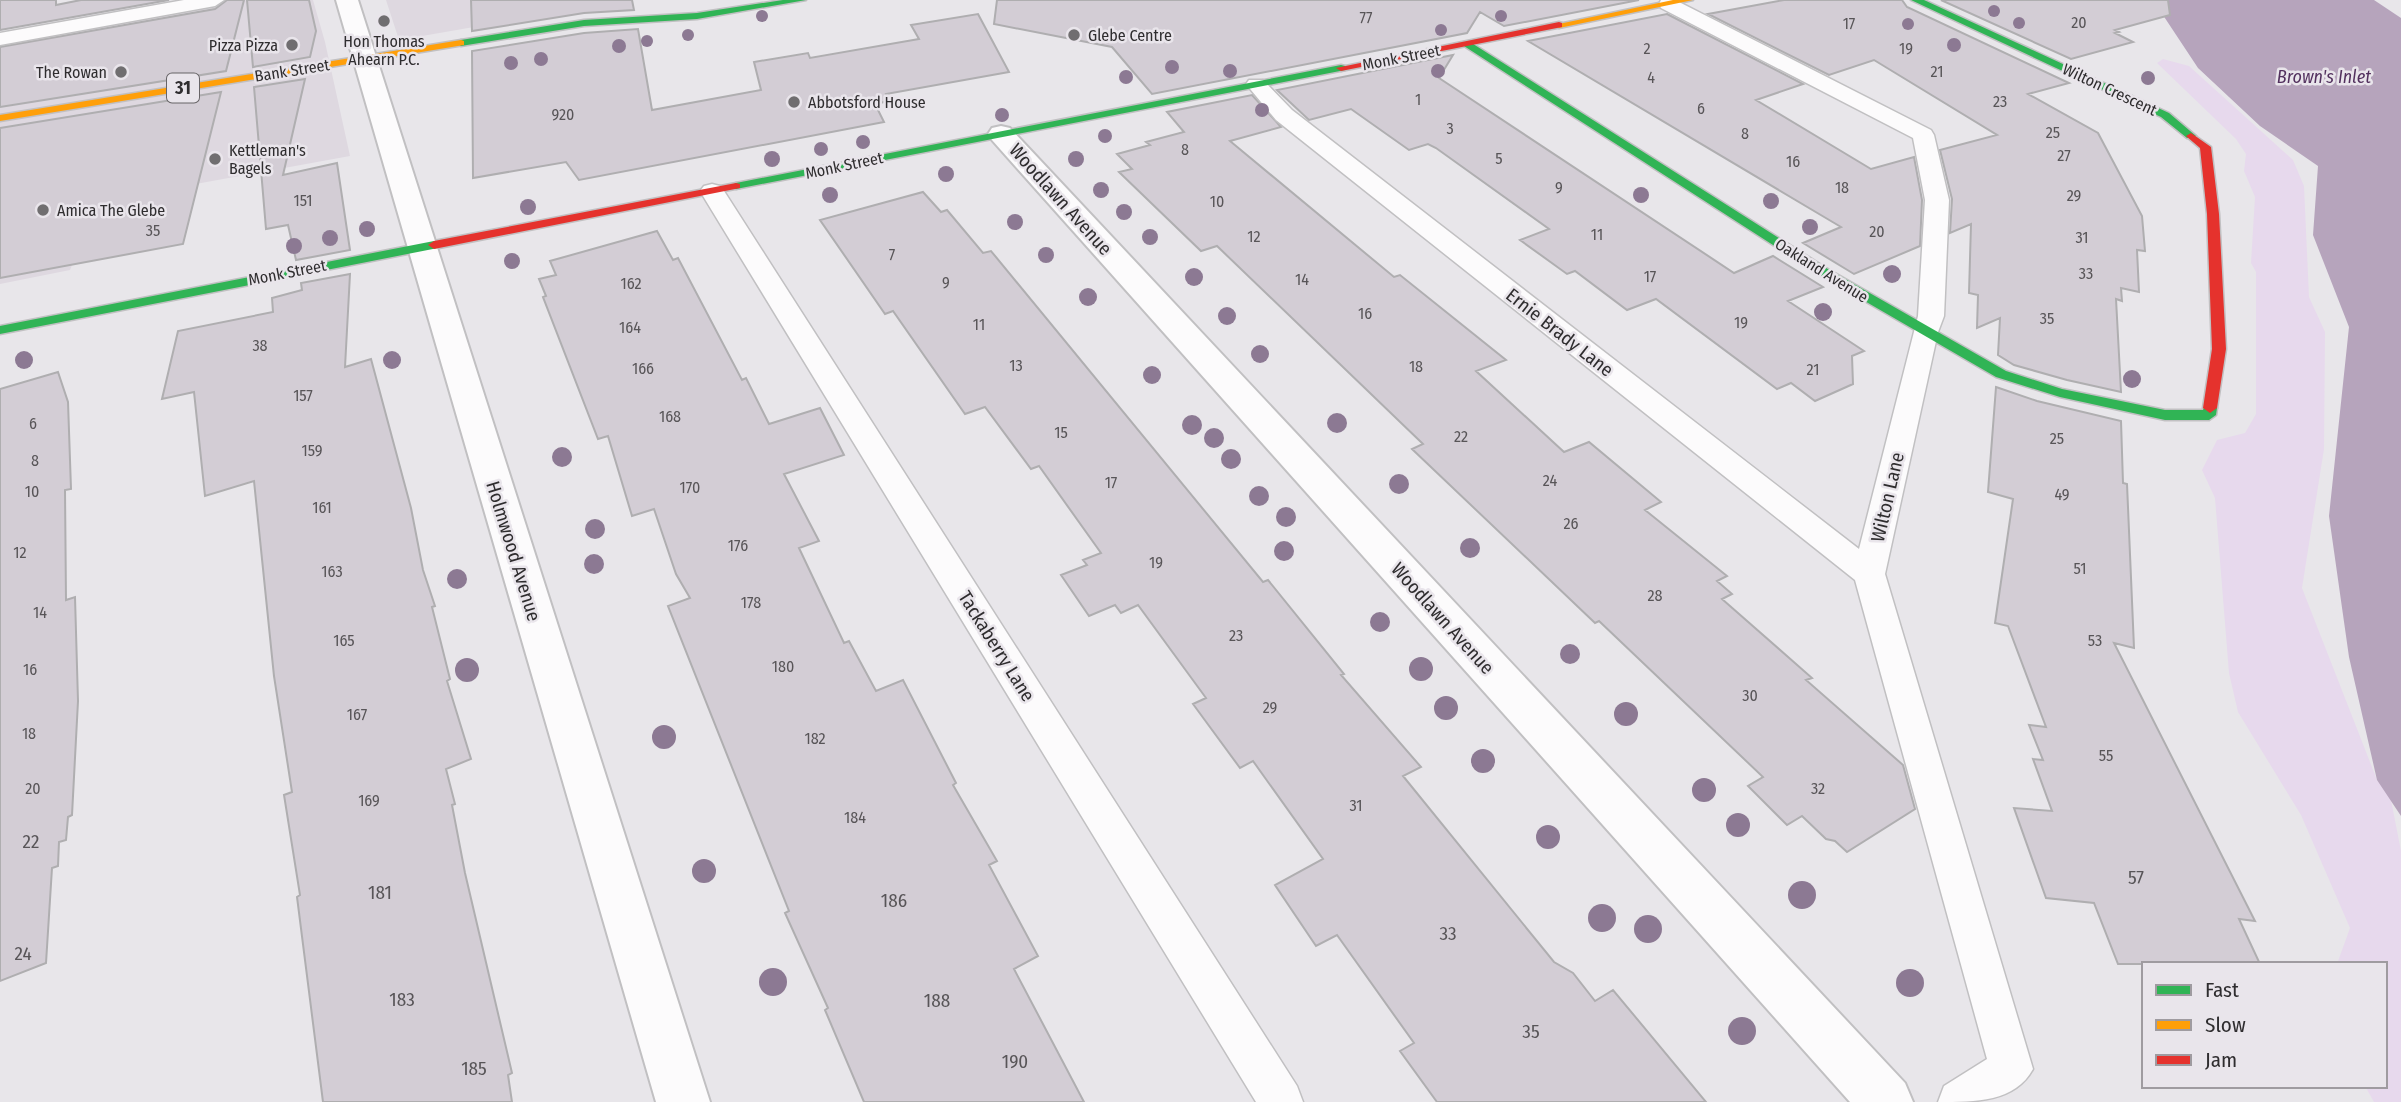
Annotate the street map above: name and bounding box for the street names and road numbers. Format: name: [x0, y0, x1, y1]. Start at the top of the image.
street label: Monk Street: [1361, 41, 1442, 74]
street label: Bank Street: [253, 55, 332, 86]
street label: Wilton Crescent: [2060, 59, 2161, 120]
road number: 31: [167, 74, 199, 102]
street label: Woodlawn Avenue: [1004, 139, 1117, 260]
street label: Monk Street: [804, 148, 885, 183]
street label: Oakland Avenue: [1772, 234, 1872, 307]
street label: Monk Street: [247, 256, 328, 289]
street label: Ernie Brady Lane: [1501, 283, 1618, 381]
street label: Wilton Lane: [1866, 450, 1909, 544]
street label: Holmwood Avenue: [481, 478, 546, 624]
street label: Woodlawn Avenue: [1386, 558, 1499, 679]
street label: Tackaberry Lane: [953, 587, 1040, 706]

